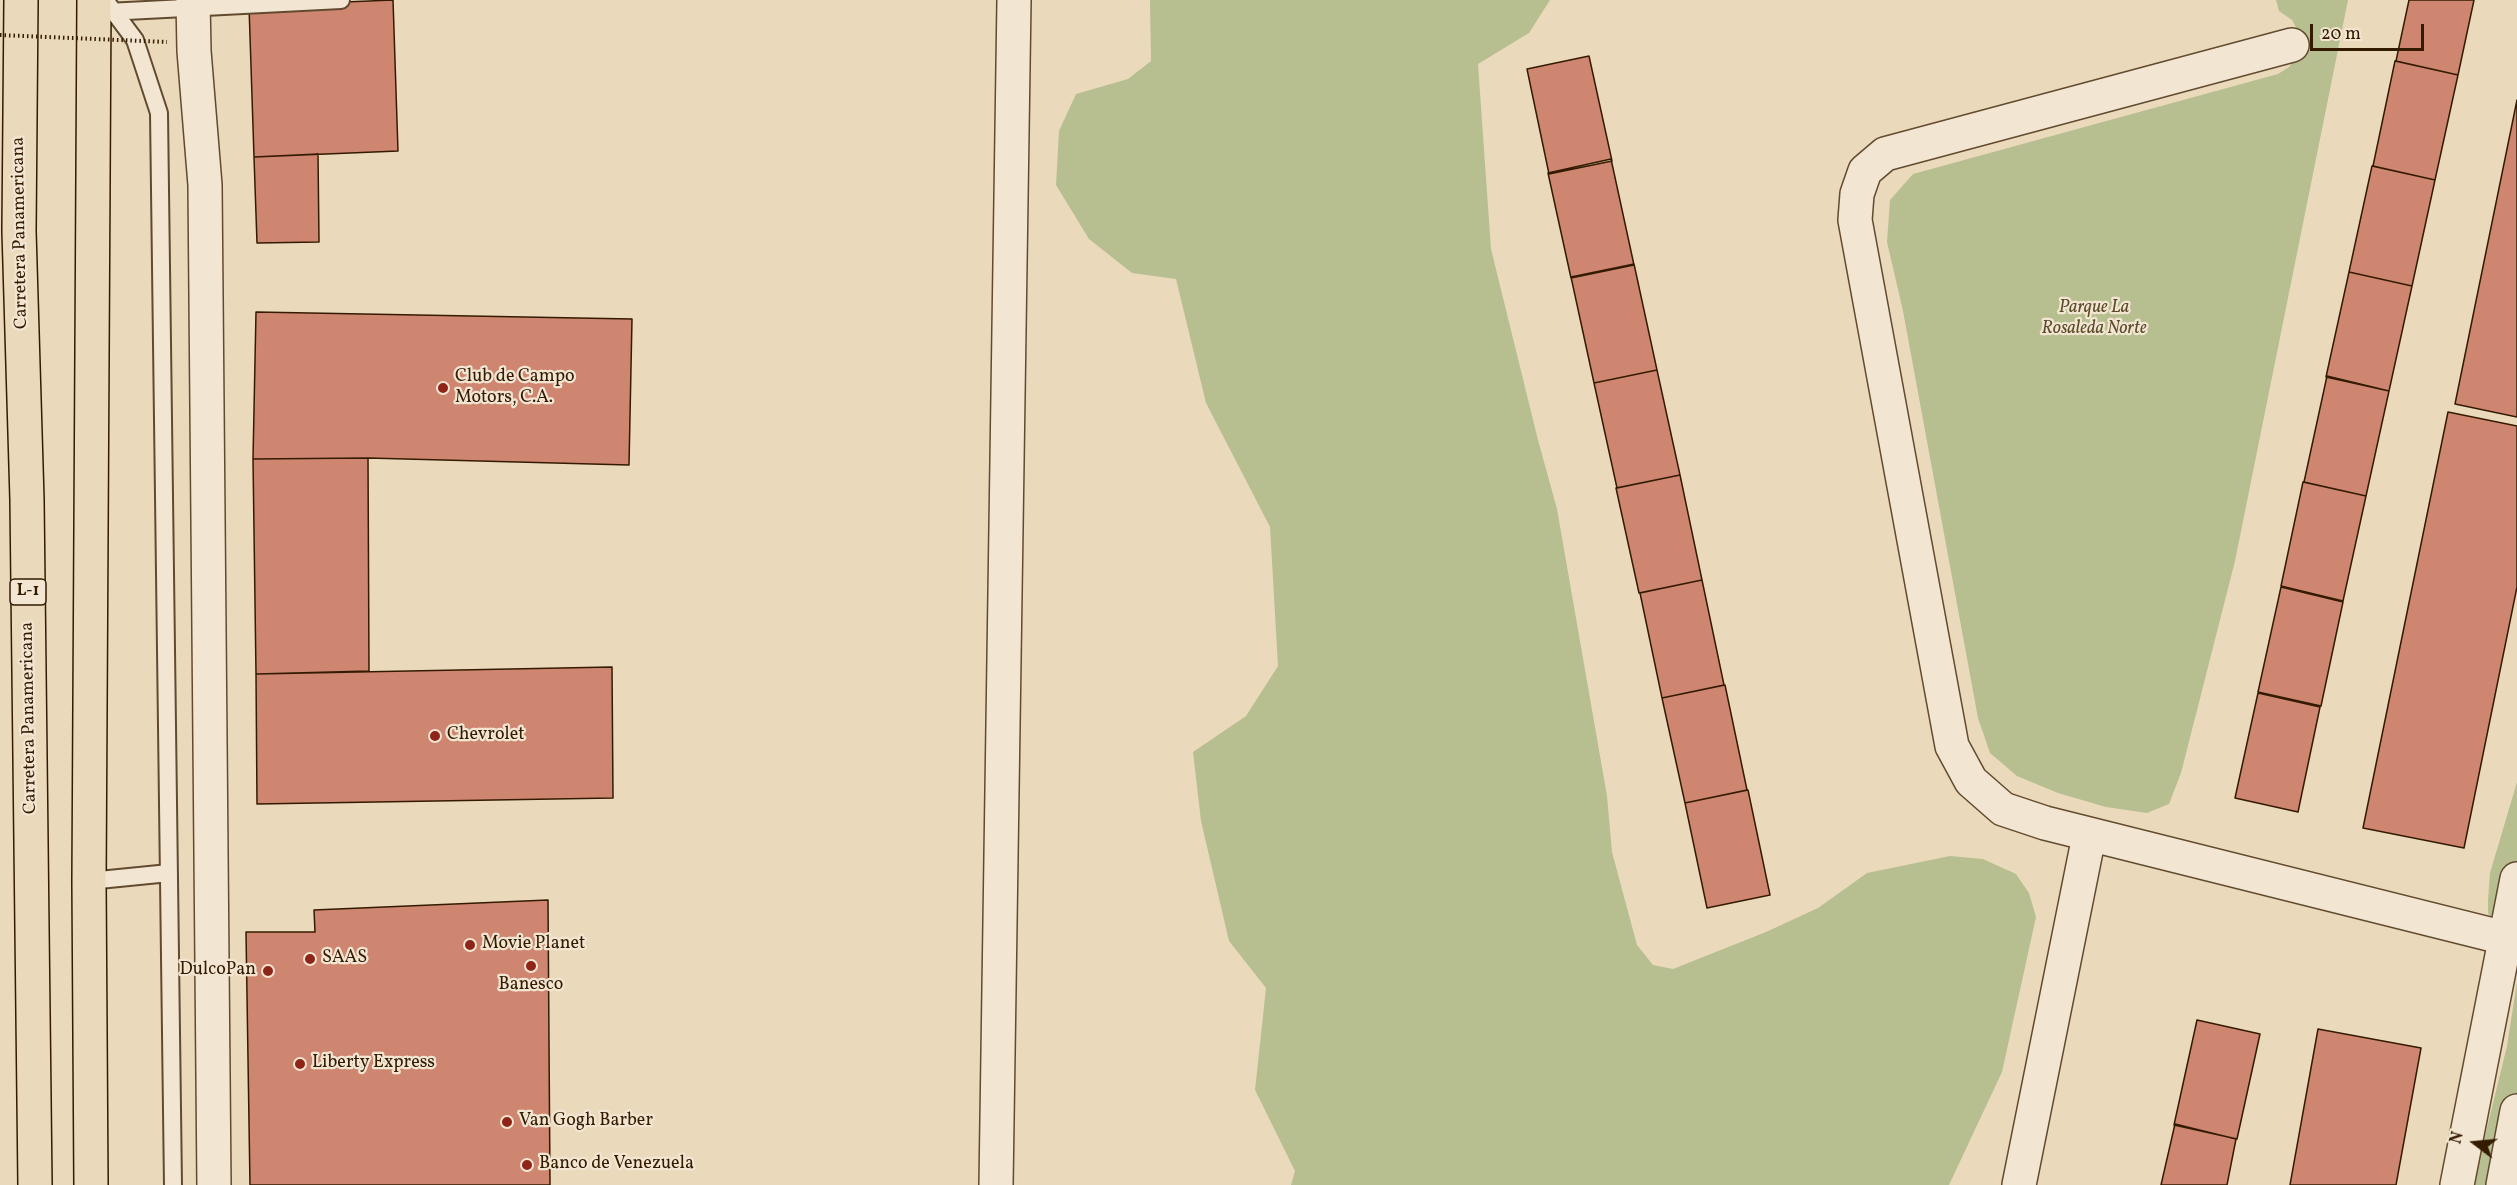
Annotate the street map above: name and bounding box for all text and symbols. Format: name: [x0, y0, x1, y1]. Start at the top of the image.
scale bar: [2313, 12, 2427, 50]
text: 20 m: [2321, 22, 2361, 47]
street label: Carretera Panamericana: [9, 137, 33, 329]
park label: Parque La Rosaleda Norte: [2042, 298, 2146, 340]
place label: Club de Campo Motors, C.A.: [455, 367, 575, 410]
marker: Club de Campo Motors, C.A.: [436, 381, 450, 395]
road number: L-1: [10, 579, 46, 605]
street label: Carretera Panamericana: [18, 622, 42, 814]
place label: Chevrolet: [447, 725, 525, 747]
marker: Chevrolet: [428, 729, 442, 743]
place label: Movie Planet: [482, 934, 585, 956]
marker: Movie Planet: [463, 938, 477, 952]
place label: SAAS: [322, 948, 367, 970]
marker: SAAS: [303, 952, 317, 966]
marker: Banesco: [524, 959, 538, 973]
place label: DulcoPan: [180, 960, 256, 982]
marker: DulcoPan: [261, 964, 275, 978]
place label: Banesco: [499, 975, 563, 997]
place label: Liberty Express: [312, 1053, 435, 1075]
marker: Liberty Express: [293, 1057, 307, 1071]
place label: Van Gogh Barber: [519, 1111, 653, 1133]
north arrow: [2445, 1113, 2505, 1173]
marker: Van Gogh Barber: [500, 1115, 514, 1129]
text: N: [2446, 1129, 2470, 1147]
place label: Banco de Venezuela: [539, 1154, 694, 1176]
marker: Banco de Venezuela: [520, 1158, 534, 1172]

